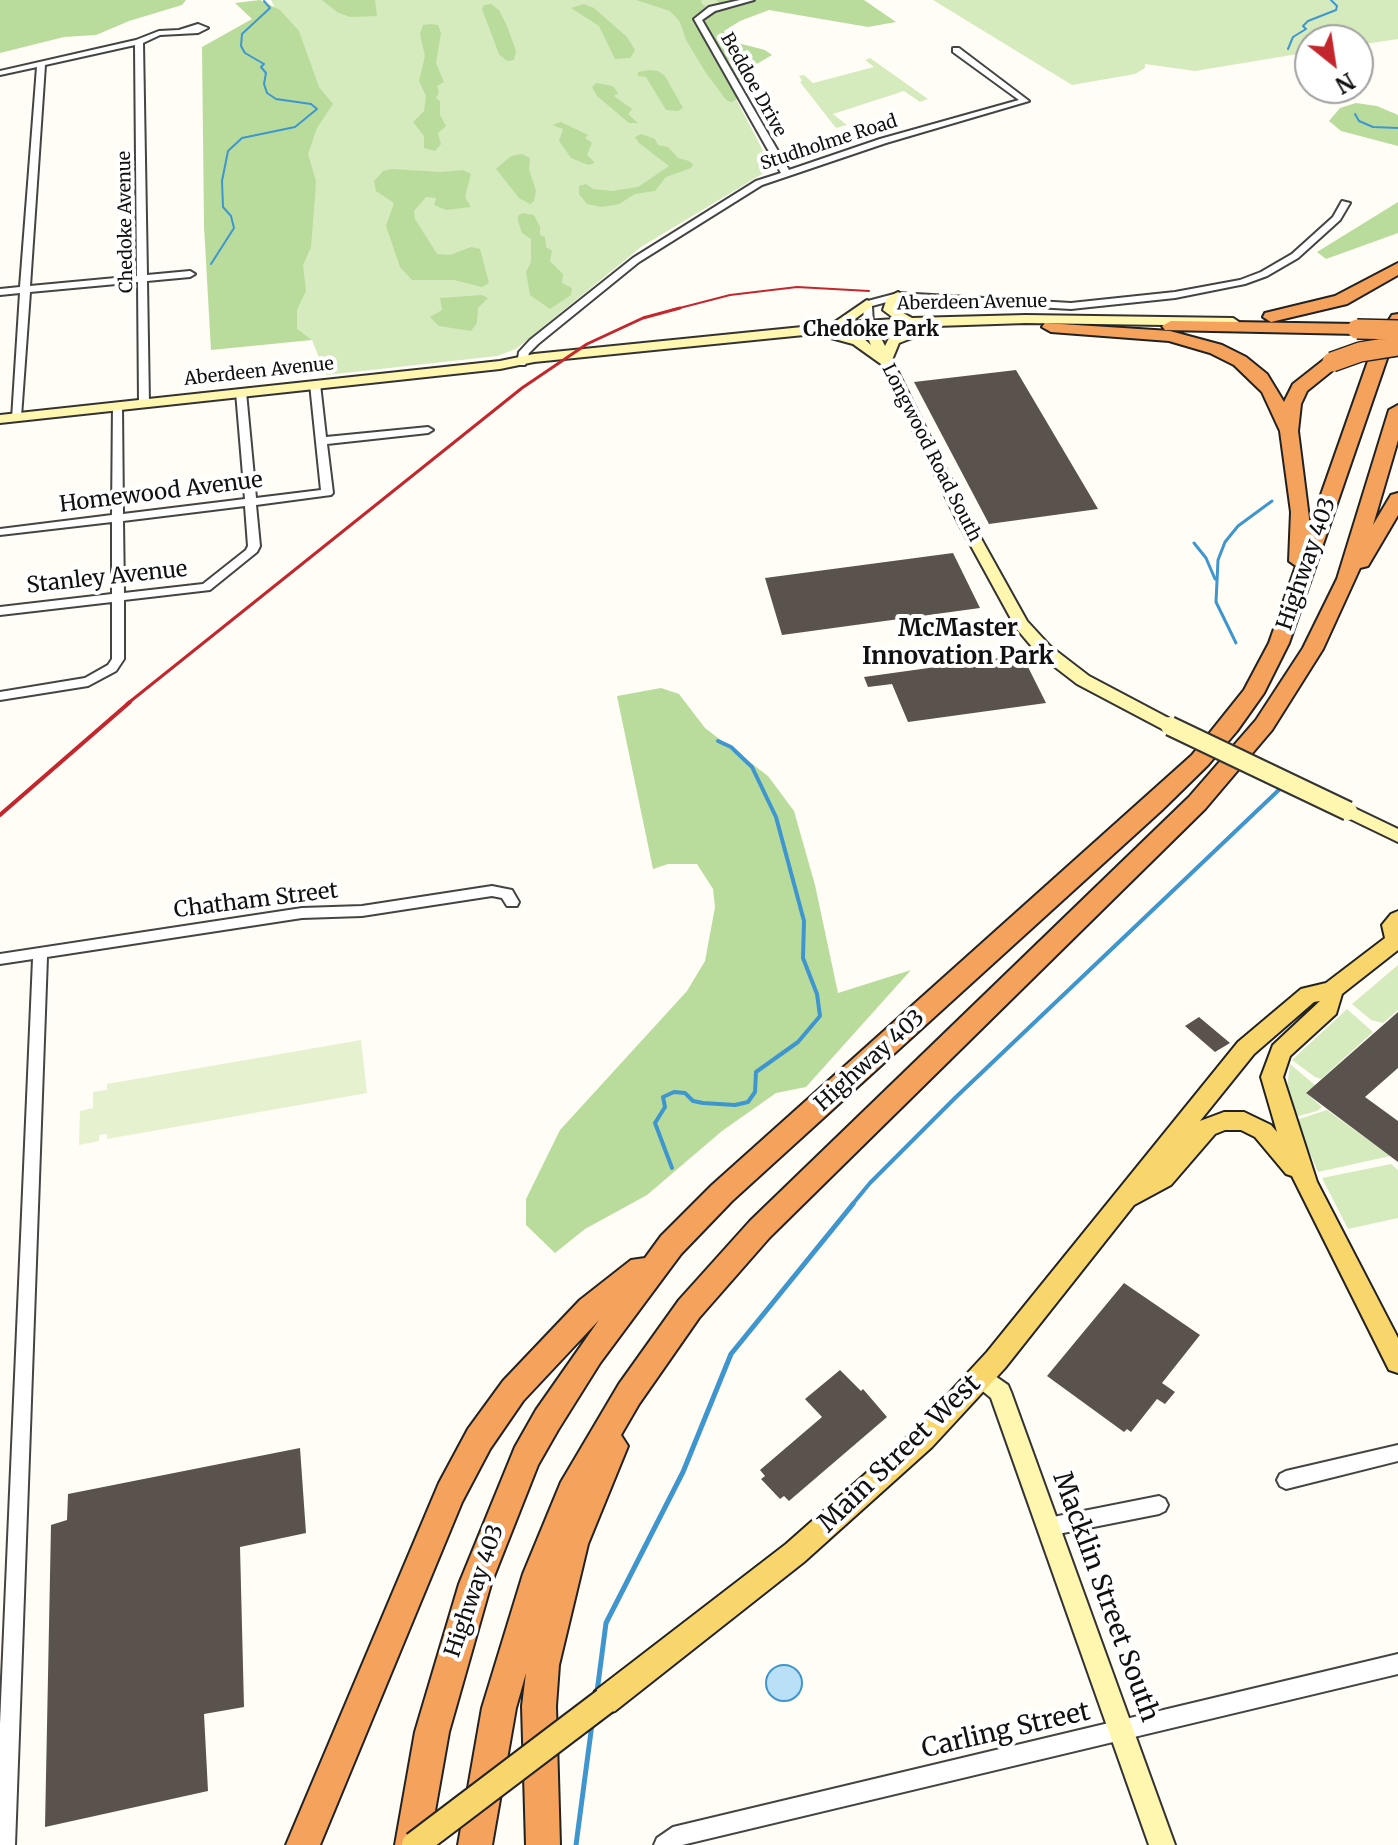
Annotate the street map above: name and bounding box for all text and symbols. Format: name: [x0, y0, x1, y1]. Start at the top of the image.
north arrow: [1294, 24, 1374, 104]
street label: Beddoe Drive: [716, 29, 790, 141]
text: N: [1330, 67, 1360, 100]
street label: Studholme Road: [758, 111, 900, 175]
street label: Chedoke Avenue: [114, 151, 138, 293]
street label: Aberdeen Avenue: [897, 291, 1047, 315]
district label: Chedoke Park: [803, 318, 939, 342]
street label: Aberdeen Avenue: [183, 353, 335, 391]
street label: Longwood Road South: [877, 361, 985, 545]
street label: Homewood Avenue: [58, 467, 264, 519]
street label: Highway 403: [1272, 494, 1342, 634]
street label: Stanley Avenue: [25, 556, 189, 600]
district label: McMaster Innovation Park: [862, 615, 1054, 671]
street label: Chatham Street: [172, 878, 340, 924]
street label: Highway 403: [810, 1005, 930, 1117]
street label: Main Street West: [812, 1369, 988, 1539]
street label: Macklin Street South: [1045, 1468, 1165, 1726]
street label: Highway 403: [440, 1521, 510, 1661]
street label: Carling Street: [919, 1696, 1093, 1766]

